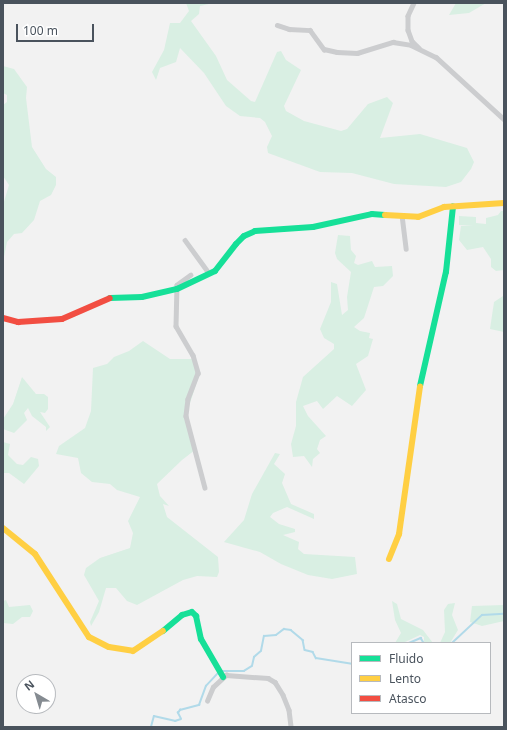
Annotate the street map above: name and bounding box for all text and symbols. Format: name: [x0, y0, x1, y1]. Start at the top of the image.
scale bar: [18, 16, 96, 42]
text: 100 m: [23, 22, 58, 39]
legend: [351, 642, 491, 714]
text: Fluido: [389, 650, 423, 667]
text: Lento: [389, 670, 421, 687]
north arrow: [16, 674, 56, 714]
text: N: [21, 676, 37, 694]
text: Atasco: [389, 690, 427, 707]

